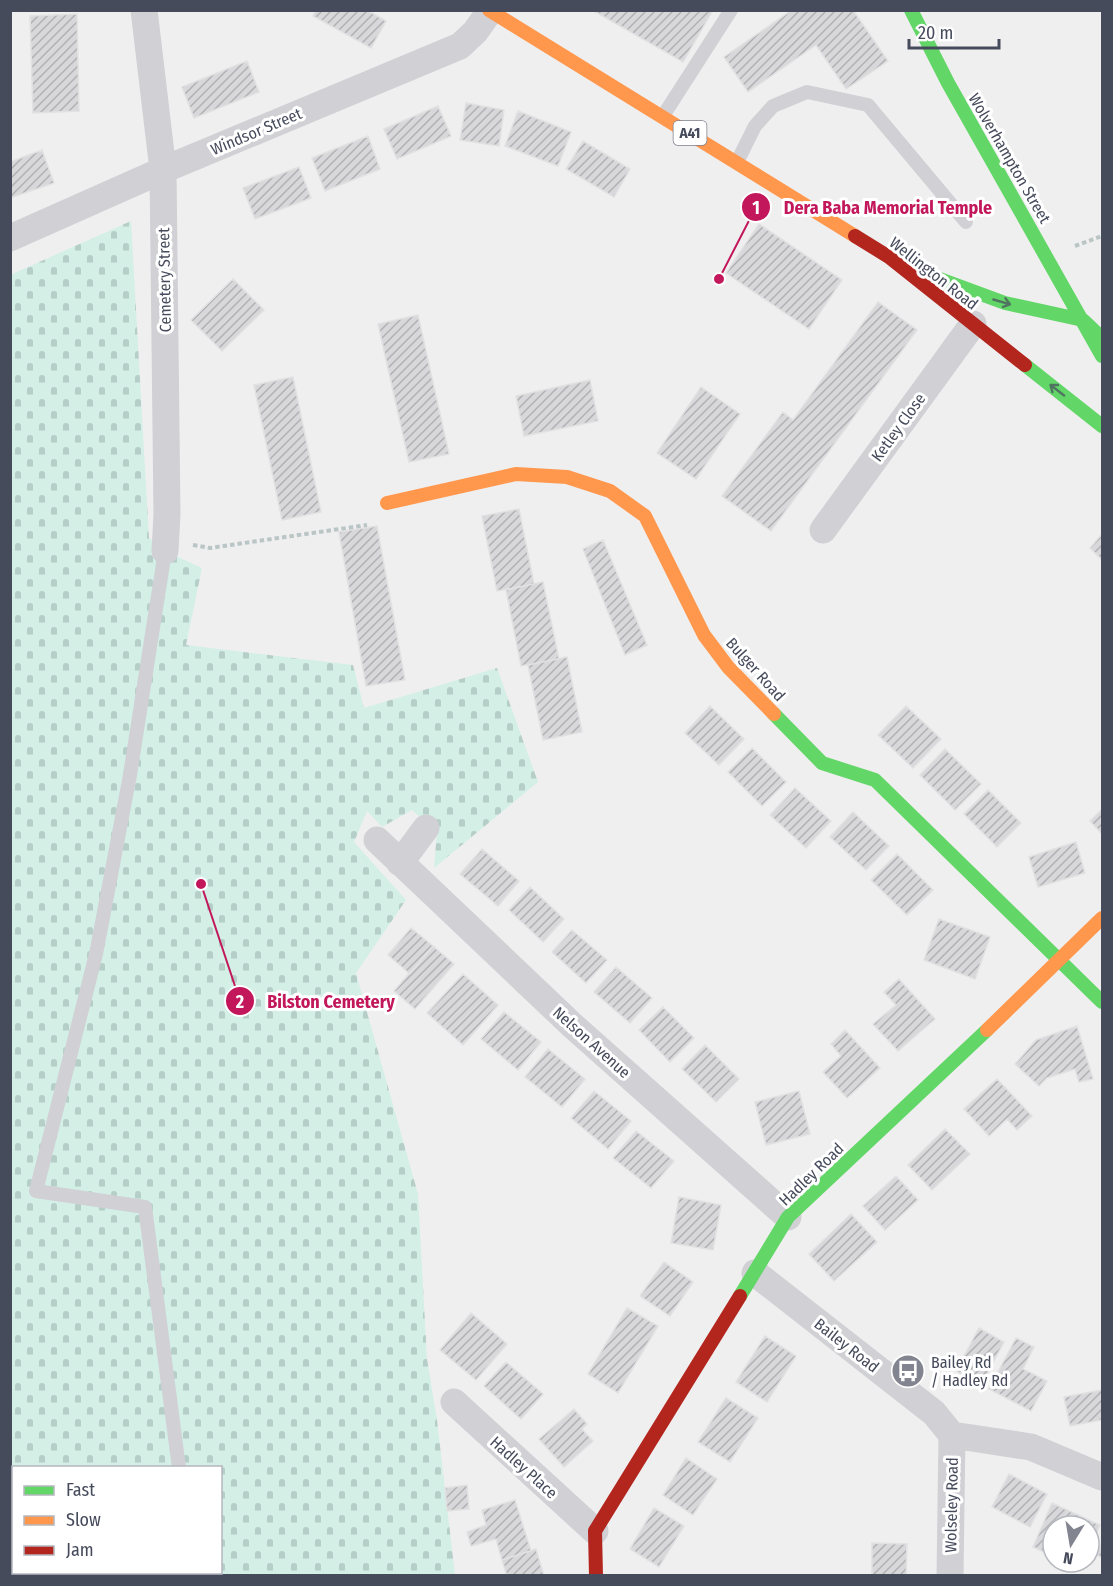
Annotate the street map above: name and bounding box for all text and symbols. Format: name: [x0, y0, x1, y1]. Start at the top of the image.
scale bar: [909, 12, 999, 50]
text: 20 m: [918, 22, 953, 44]
street label: Wolverhampton Street: [965, 90, 1055, 227]
street label: Windsor Street: [208, 103, 305, 159]
road number: A41: [674, 121, 706, 145]
callout: Dera Baba Memorial Temple: [741, 189, 1004, 225]
text: 1: [752, 197, 760, 219]
text: Dera Baba Memorial Temple: [784, 197, 992, 219]
street label: Cemetery Street: [154, 227, 175, 332]
street label: Wellington Road: [886, 233, 982, 314]
one-way arrow: [992, 296, 1011, 308]
one-way arrow: [1049, 383, 1065, 396]
street label: Ketley Close: [867, 390, 929, 465]
street label: Bulger Road: [722, 634, 789, 705]
callout: Bilston Cemetery: [225, 983, 407, 1019]
text: 2: [235, 991, 244, 1013]
text: Bilston Cemetery: [267, 991, 395, 1013]
street label: Nelson Avenue: [549, 1003, 634, 1082]
street label: Hadley Road: [775, 1139, 848, 1210]
street label: Bailey Road: [811, 1314, 883, 1376]
bus stop icon: Bailey Rd / Hadley Rd: [890, 1353, 926, 1389]
place label: Bailey Rd / Hadley Rd: [931, 1353, 1008, 1390]
street label: Hadley Place: [486, 1432, 561, 1502]
street label: Wolseley Road: [941, 1457, 962, 1553]
legend: [12, 1466, 222, 1574]
text: Fast: [66, 1479, 95, 1501]
text: Slow: [66, 1509, 101, 1531]
north arrow: [1041, 1514, 1101, 1574]
text: Jam: [66, 1539, 94, 1561]
text: N: [1062, 1548, 1075, 1568]

